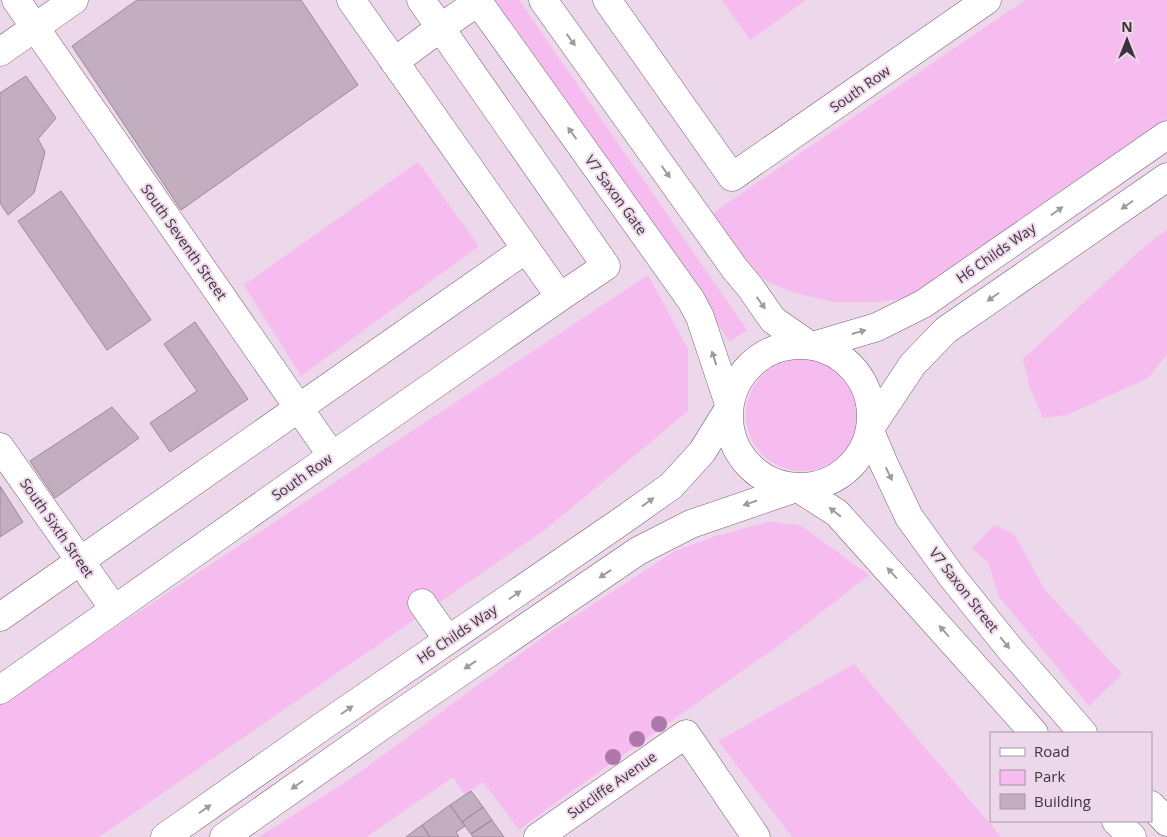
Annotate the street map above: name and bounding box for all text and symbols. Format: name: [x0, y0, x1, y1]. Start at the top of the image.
north arrow: [1102, 15, 1152, 65]
text: N: [1121, 17, 1133, 36]
one-way arrow: [566, 33, 576, 47]
street label: South Row: [826, 61, 894, 116]
one-way arrow: [567, 127, 577, 140]
street label: V7 Saxon Gate: [581, 151, 652, 239]
one-way arrow: [660, 165, 671, 178]
street label: South Seventh Street: [137, 180, 232, 303]
one-way arrow: [1120, 200, 1134, 210]
one-way arrow: [1050, 206, 1064, 216]
street label: H6 Childs Way: [952, 218, 1040, 287]
one-way arrow: [986, 292, 1000, 302]
one-way arrow: [756, 296, 767, 309]
one-way arrow: [852, 328, 867, 336]
one-way arrow: [710, 350, 718, 365]
street label: South Row: [268, 449, 336, 504]
one-way arrow: [884, 467, 893, 482]
street label: South Sixth Street: [16, 474, 99, 581]
one-way arrow: [641, 497, 655, 507]
one-way arrow: [742, 499, 757, 507]
one-way arrow: [829, 507, 842, 518]
street label: V7 Saxon Street: [925, 543, 1003, 636]
one-way arrow: [887, 567, 898, 579]
one-way arrow: [598, 569, 611, 579]
one-way arrow: [508, 590, 521, 600]
street label: H6 Childs Way: [413, 599, 501, 667]
one-way arrow: [938, 626, 950, 638]
one-way arrow: [1000, 637, 1011, 650]
one-way arrow: [464, 660, 477, 670]
one-way arrow: [340, 705, 354, 715]
legend: [990, 732, 1152, 822]
text: Road: [1034, 741, 1070, 761]
street label: Sutcliffe Avenue: [563, 747, 660, 822]
text: Park: [1034, 766, 1065, 786]
one-way arrow: [291, 780, 304, 790]
text: Building: [1034, 791, 1091, 811]
one-way arrow: [198, 804, 212, 814]

